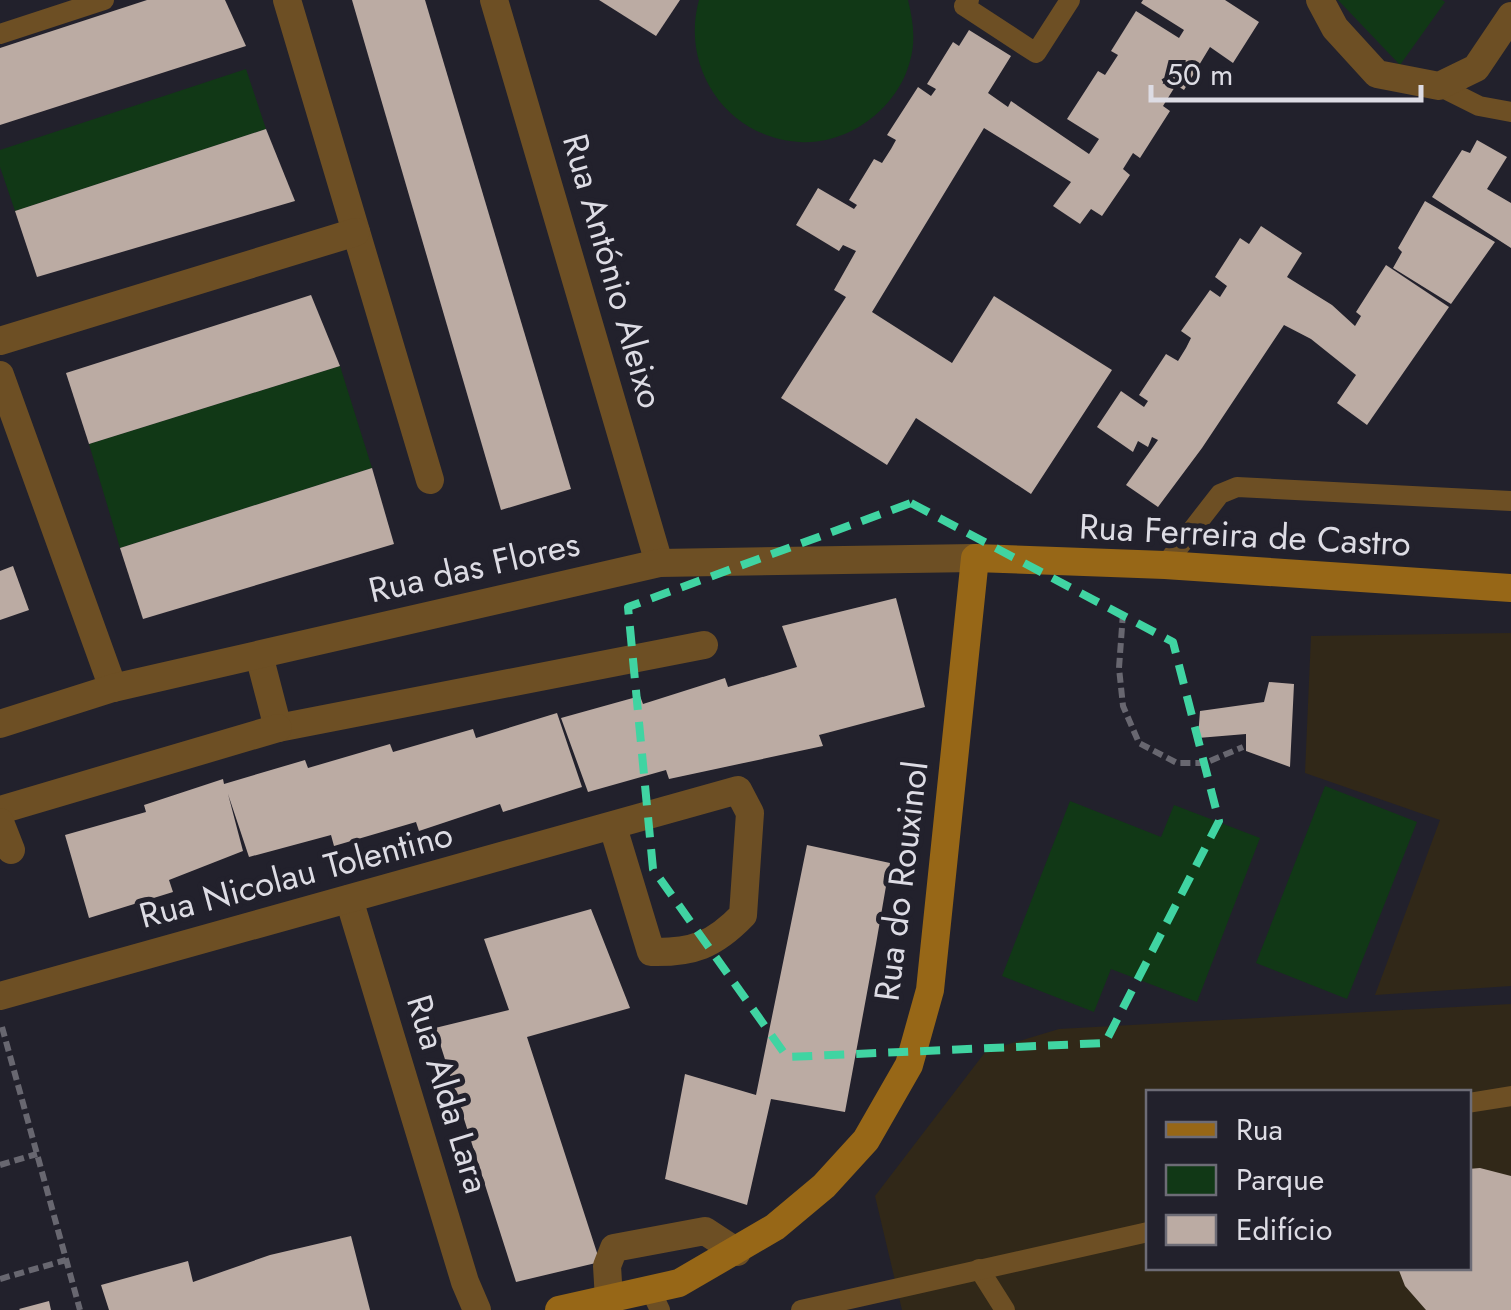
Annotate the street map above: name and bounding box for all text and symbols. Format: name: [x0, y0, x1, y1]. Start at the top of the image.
scale bar: [1151, 40, 1421, 102]
text: 50 m: [1166, 53, 1233, 96]
street label: Rua António Aleixo: [550, 128, 676, 414]
street label: Rua Ferreira de Castro: [1078, 501, 1412, 569]
street label: Rua das Flores: [364, 518, 584, 616]
street label: Rua do Rouxinol: [861, 758, 941, 1004]
street label: Rua Nicolau Tolentino: [134, 809, 458, 941]
street label: Rua Alda Lara: [394, 989, 502, 1199]
legend: [1146, 1090, 1471, 1270]
text: Rua: [1236, 1108, 1283, 1151]
text: Parque: [1236, 1158, 1324, 1201]
text: Edifício: [1236, 1208, 1332, 1251]

